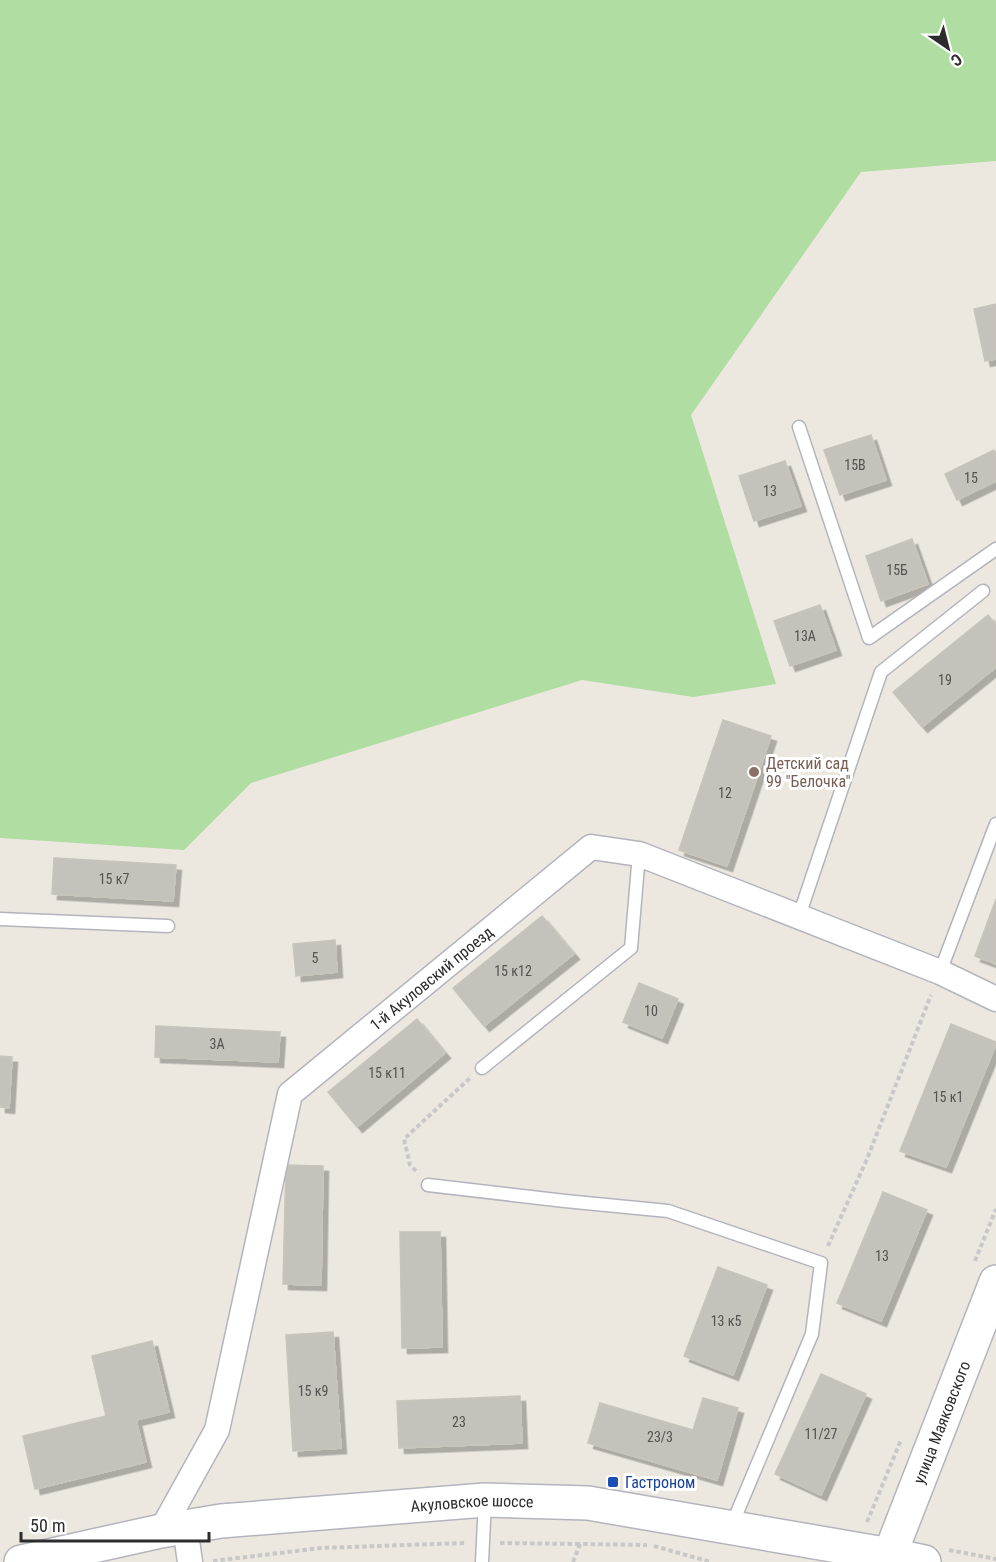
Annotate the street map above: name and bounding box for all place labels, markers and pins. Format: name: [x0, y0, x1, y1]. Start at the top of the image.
place label: Детский сад 99 "Белочка": [766, 754, 851, 791]
marker: Детский сад 99 "Белочка": [747, 765, 761, 779]
place label: Гастроном: [625, 1473, 695, 1492]
marker: Гастроном: [606, 1475, 620, 1489]

